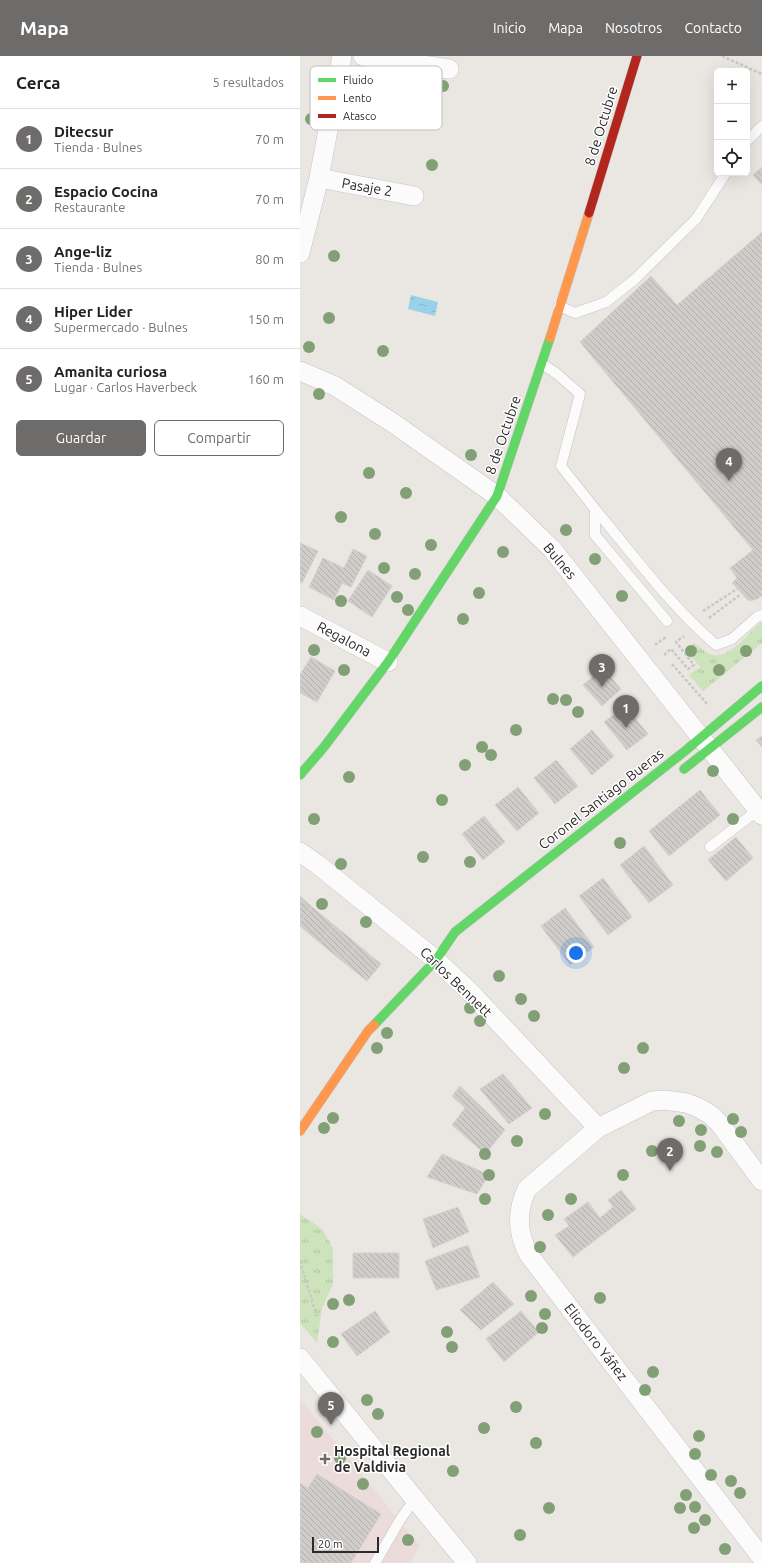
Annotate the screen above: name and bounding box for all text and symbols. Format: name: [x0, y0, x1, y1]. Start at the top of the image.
text: Mapa: [20, 17, 69, 39]
text: Inicio: [493, 20, 526, 36]
text: Mapa: [548, 20, 583, 36]
text: Nosotros: [605, 20, 662, 36]
text: Contacto: [684, 20, 742, 36]
legend: [310, 66, 442, 130]
map controls: [714, 68, 750, 176]
button: +: [714, 68, 750, 104]
text: Cerca: [16, 73, 61, 92]
text: Fluido: [343, 74, 374, 86]
text: 5 resultados: [213, 75, 284, 89]
street label: 8 de Octubre: [581, 84, 621, 168]
text: Lento: [343, 92, 372, 104]
button: −: [714, 104, 750, 140]
text: Atasco: [343, 110, 376, 122]
text: Ditecsur: [54, 123, 113, 140]
text: 1: [25, 132, 33, 146]
text: 70 m: [255, 132, 284, 146]
text: Tienda · Bulnes: [54, 140, 142, 154]
button: locate: [714, 140, 750, 176]
street label: Pasaje 2: [341, 175, 393, 199]
text: Espacio Cocina: [54, 183, 158, 200]
text: 2: [25, 192, 33, 206]
text: 70 m: [255, 192, 284, 206]
text: Restaurante: [54, 200, 125, 214]
text: Ange-liz: [54, 243, 112, 260]
text: 3: [25, 252, 33, 266]
text: 80 m: [255, 252, 284, 266]
text: Tienda · Bulnes: [54, 260, 142, 274]
text: Hiper Lider: [54, 303, 133, 320]
text: 4: [25, 312, 33, 326]
text: 150 m: [248, 312, 284, 326]
text: Supermercado · Bulnes: [54, 320, 188, 334]
text: Amanita curiosa: [54, 363, 167, 380]
text: 5: [25, 372, 33, 386]
text: 160 m: [248, 372, 284, 386]
text: Lugar · Carlos Haverbeck: [54, 380, 197, 394]
street label: 8 de Octubre: [482, 393, 524, 477]
button: Guardar: [16, 420, 146, 456]
button: Compartir: [154, 420, 284, 456]
pin: 4: [716, 448, 742, 481]
street label: Bulnes: [540, 540, 580, 582]
street label: Regalona: [314, 618, 374, 660]
pin: 3: [589, 654, 615, 687]
pin: 1: [613, 695, 639, 728]
street label: Coronel Santiago Bueras: [535, 745, 667, 853]
your location: [566, 943, 586, 963]
street label: Carlos Bennett: [417, 944, 496, 1021]
pin: 2: [657, 1138, 683, 1171]
street label: Eliodoro Yáñez: [561, 1300, 631, 1384]
pin: 5: [318, 1392, 344, 1425]
place label: Hospital Regional de Valdivia: [334, 1443, 450, 1475]
marker: Hospital Regional de Valdivia: [319, 1453, 331, 1465]
scale bar: [312, 1535, 379, 1554]
text: 20 m: [318, 1538, 342, 1550]

